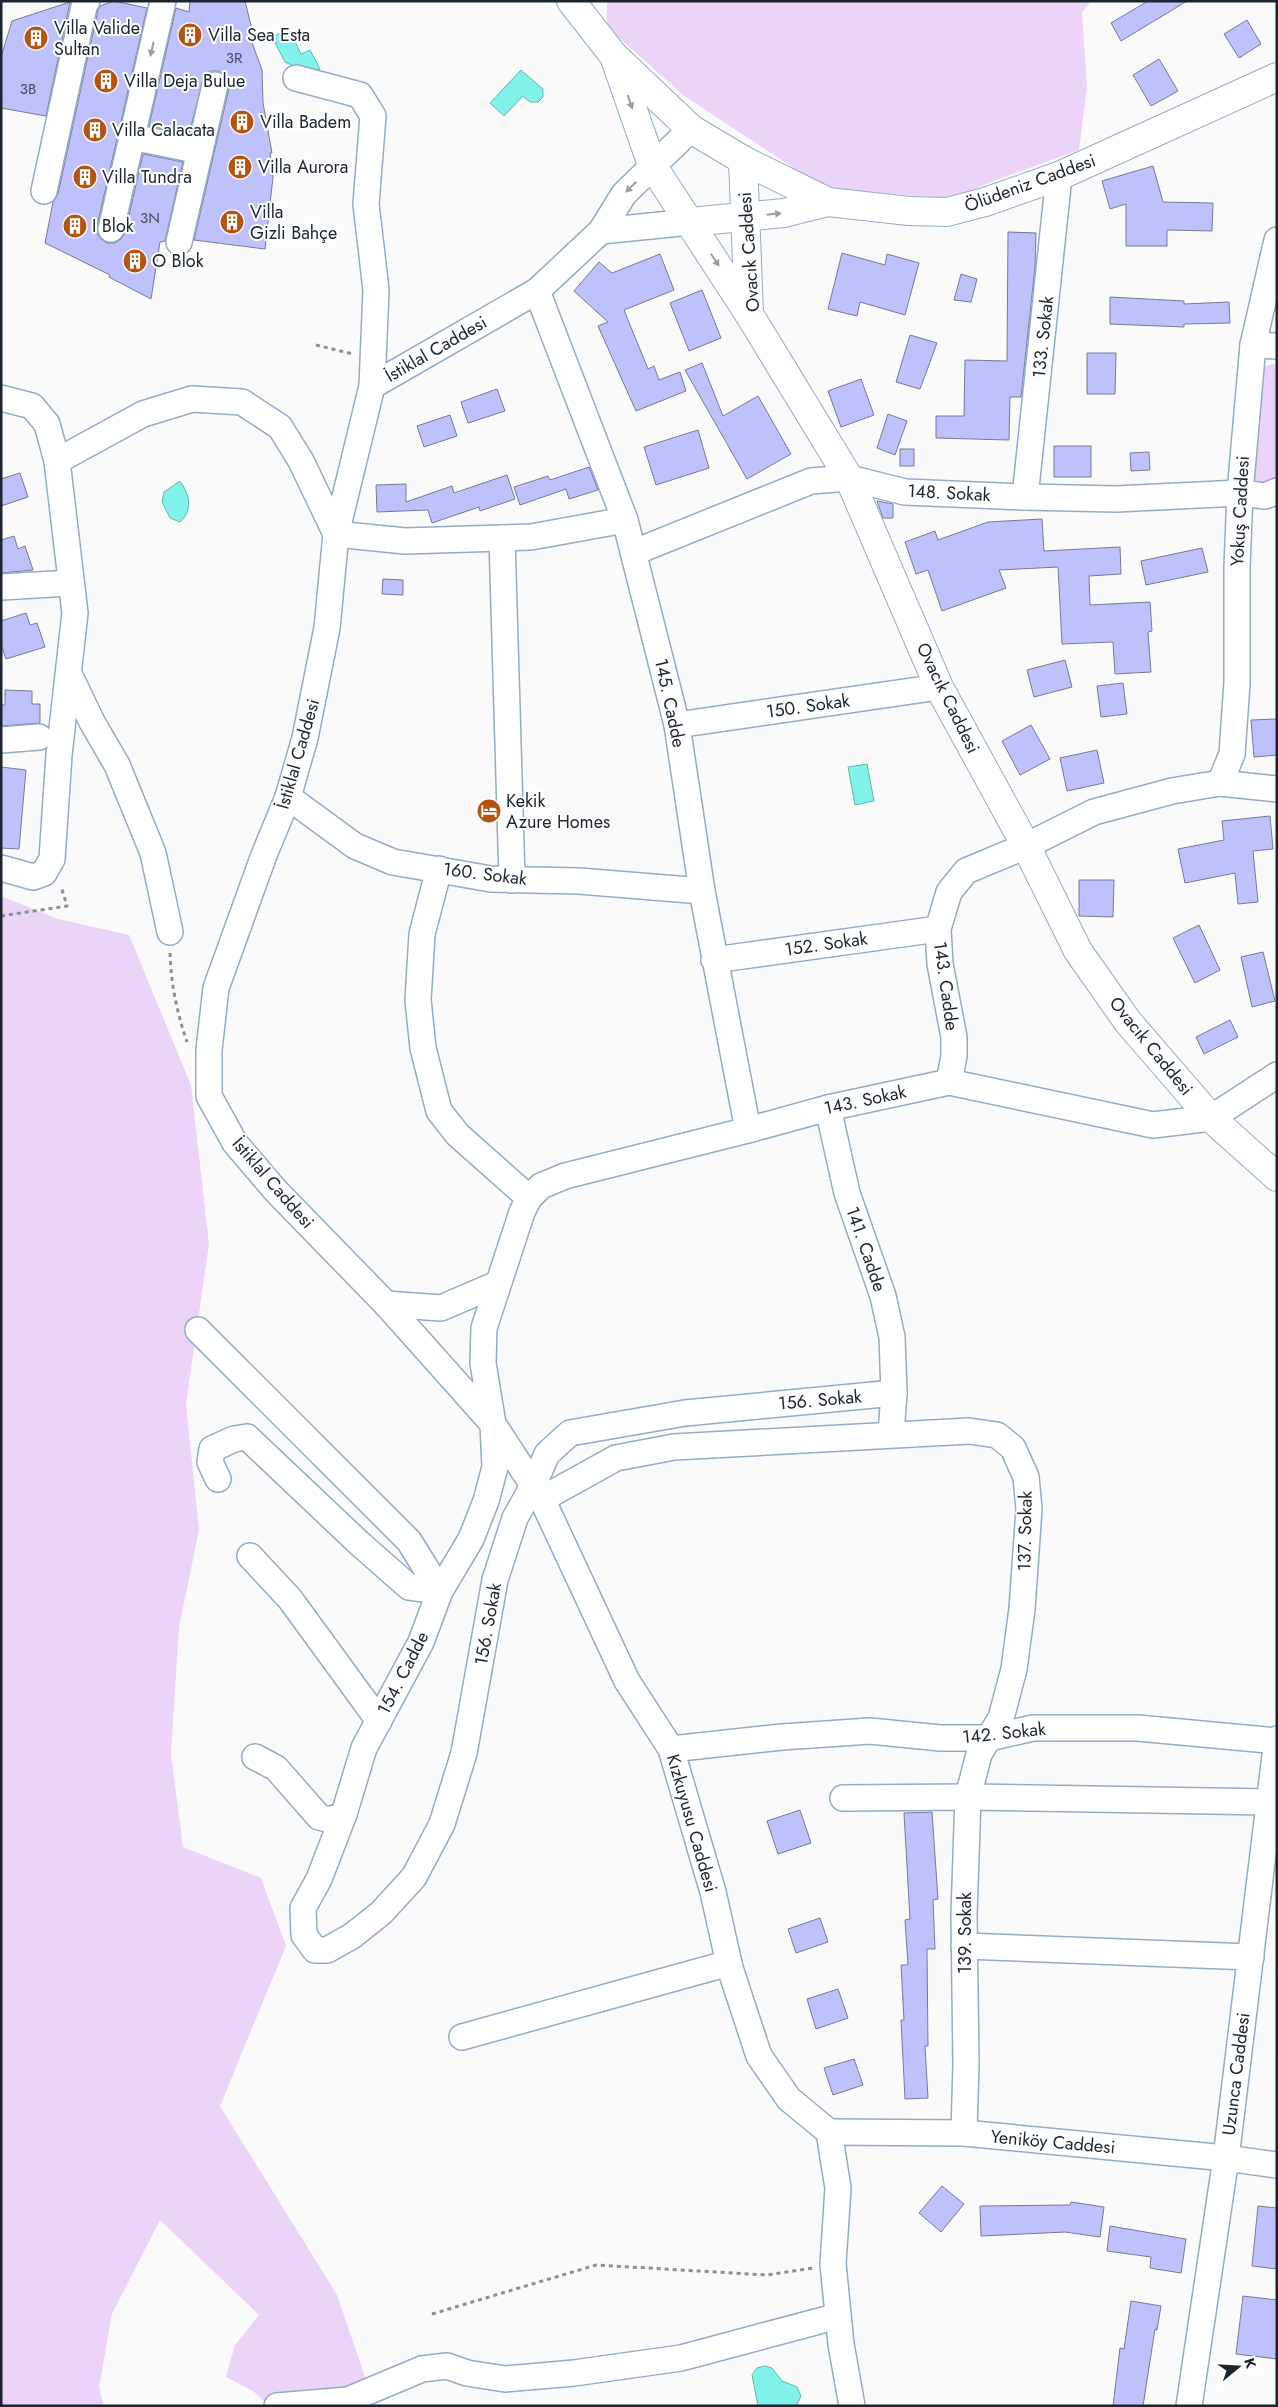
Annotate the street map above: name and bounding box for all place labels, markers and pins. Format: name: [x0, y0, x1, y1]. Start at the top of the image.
place label: Villa Valide Sultan: [54, 15, 140, 62]
building icon: Villa Sea Esta: [177, 22, 203, 48]
place label: Villa Sea Esta: [208, 22, 310, 48]
building icon: Villa Valide Sultan: [23, 25, 49, 51]
building icon: Villa Deja Bulue: [93, 68, 119, 94]
place label: Villa Deja Bulue: [124, 68, 245, 94]
building icon: Villa Badem: [229, 109, 255, 135]
place label: Villa Badem: [260, 109, 351, 135]
building icon: Villa Calacata: [82, 117, 108, 143]
place label: Villa Calacata: [112, 117, 215, 143]
building icon: Villa Aurora: [227, 154, 253, 180]
place label: Villa Aurora: [258, 154, 348, 180]
building icon: Villa Tundra: [72, 164, 98, 190]
place label: Villa Tundra: [102, 164, 192, 190]
place label: Villa Gizli Bahçe: [250, 199, 337, 246]
building icon: Villa Gizli Bahçe: [219, 209, 245, 235]
building icon: I Blok: [62, 213, 88, 239]
place label: I Blok: [92, 213, 134, 239]
building icon: O Blok: [122, 248, 148, 274]
place label: O Blok: [152, 248, 204, 274]
place label: Kekik Azure Homes: [506, 788, 610, 835]
hotel icon: Kekik Azure Homes: [476, 798, 502, 824]

